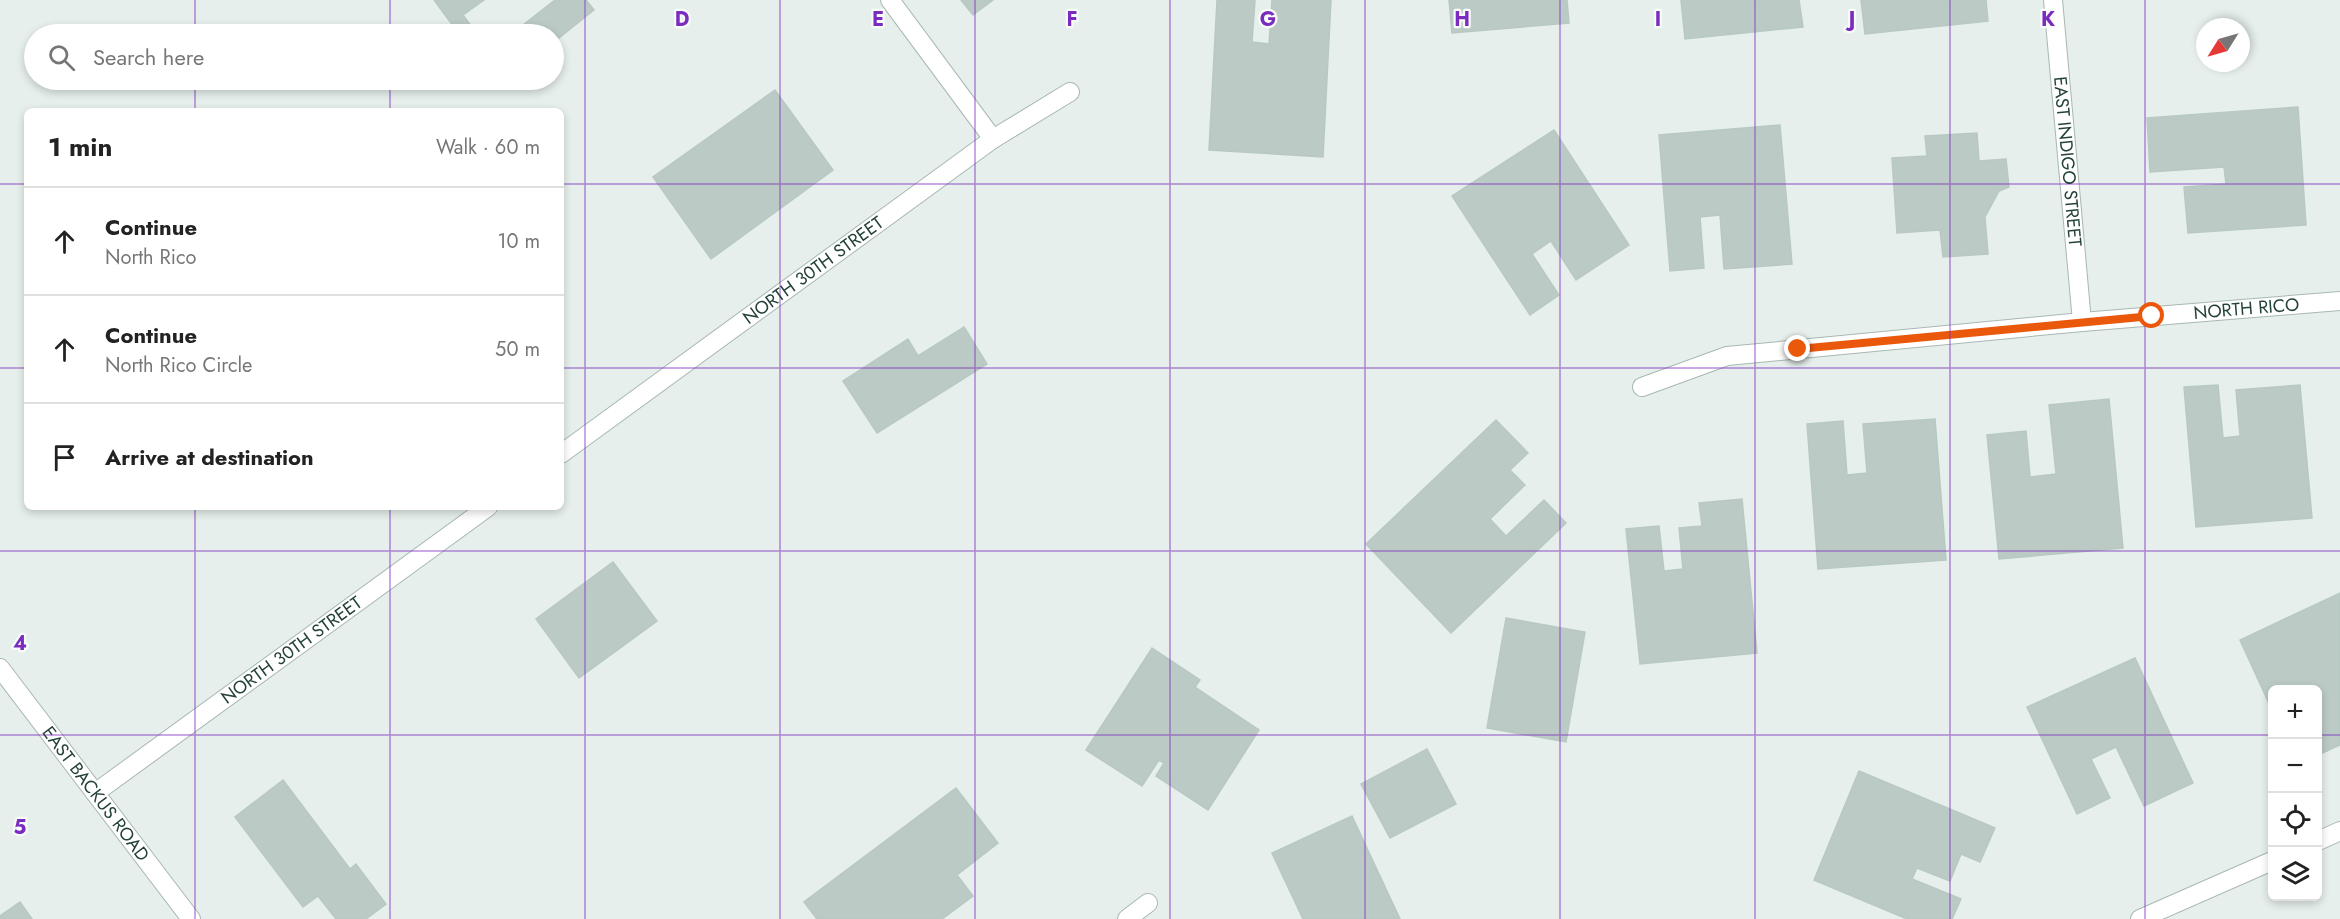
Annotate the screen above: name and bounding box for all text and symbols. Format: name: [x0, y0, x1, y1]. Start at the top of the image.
text: D: [675, 5, 689, 34]
text: E: [872, 5, 884, 34]
text: F: [1066, 5, 1078, 34]
text: G: [1260, 5, 1276, 34]
text: H: [1454, 5, 1470, 34]
text: I: [1655, 5, 1661, 34]
text: J: [1845, 5, 1855, 34]
text: K: [2041, 5, 2055, 34]
north arrow: [2196, 18, 2250, 72]
search box: [24, 24, 564, 90]
icon: search: [45, 41, 78, 74]
text: Search here: [93, 41, 204, 73]
street label: EAST INDIGO STREET: [2047, 75, 2088, 248]
text: 1 min: [48, 128, 112, 166]
text: Walk · 60 m: [436, 133, 540, 162]
street label: NORTH 30TH STREET: [737, 210, 889, 330]
text: Continue: [105, 211, 197, 243]
icon: ahead: [48, 225, 81, 258]
text: 10 m: [497, 227, 540, 256]
text: North Rico: [105, 243, 196, 272]
street label: NORTH RICO: [2192, 291, 2300, 326]
route start: [2138, 302, 2164, 328]
text: Continue: [105, 319, 197, 351]
icon: ahead: [48, 333, 81, 366]
text: 50 m: [495, 335, 540, 364]
route end: [1784, 335, 1810, 361]
text: North Rico Circle: [105, 351, 252, 380]
icon: arrive: [48, 441, 81, 474]
text: Arrive at destination: [105, 441, 314, 473]
street label: NORTH 30TH STREET: [216, 589, 368, 710]
text: 4: [13, 629, 27, 658]
map controls: [2268, 685, 2322, 901]
button: +: [2268, 685, 2322, 739]
street label: EAST BACKUS ROAD: [36, 721, 156, 867]
button: −: [2268, 739, 2322, 793]
button: locate: [2268, 793, 2322, 847]
text: 5: [14, 813, 27, 842]
button: layers: [2268, 847, 2322, 901]

